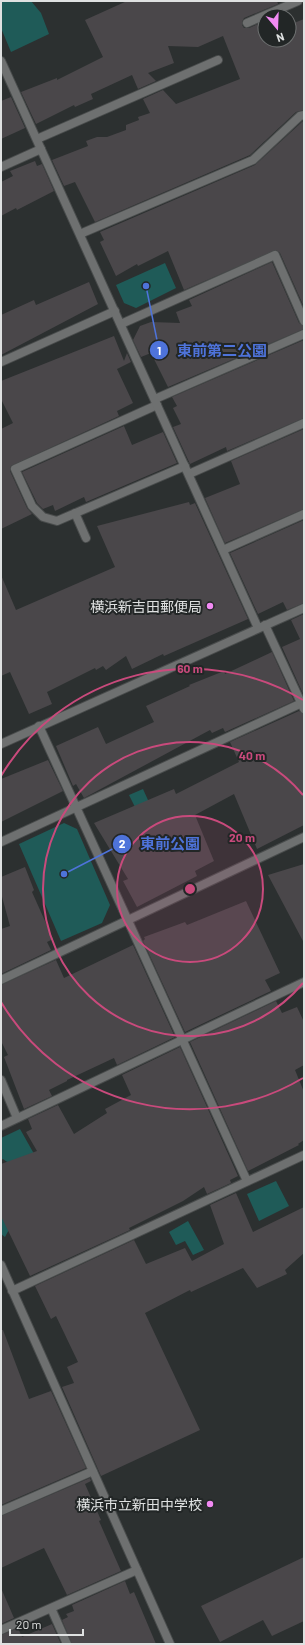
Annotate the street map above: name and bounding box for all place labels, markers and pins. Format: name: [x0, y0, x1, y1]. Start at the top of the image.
callout: 東前第二公園: [149, 337, 275, 364]
place label: 横浜新吉田郵便局: [90, 598, 202, 615]
marker: 横浜新吉田郵便局: [205, 601, 215, 611]
callout: 東前公園: [112, 830, 208, 857]
centre of rings: [183, 882, 197, 896]
place label: 横浜市立新田中学校: [76, 1496, 202, 1513]
marker: 横浜市立新田中学校: [205, 1499, 215, 1509]

